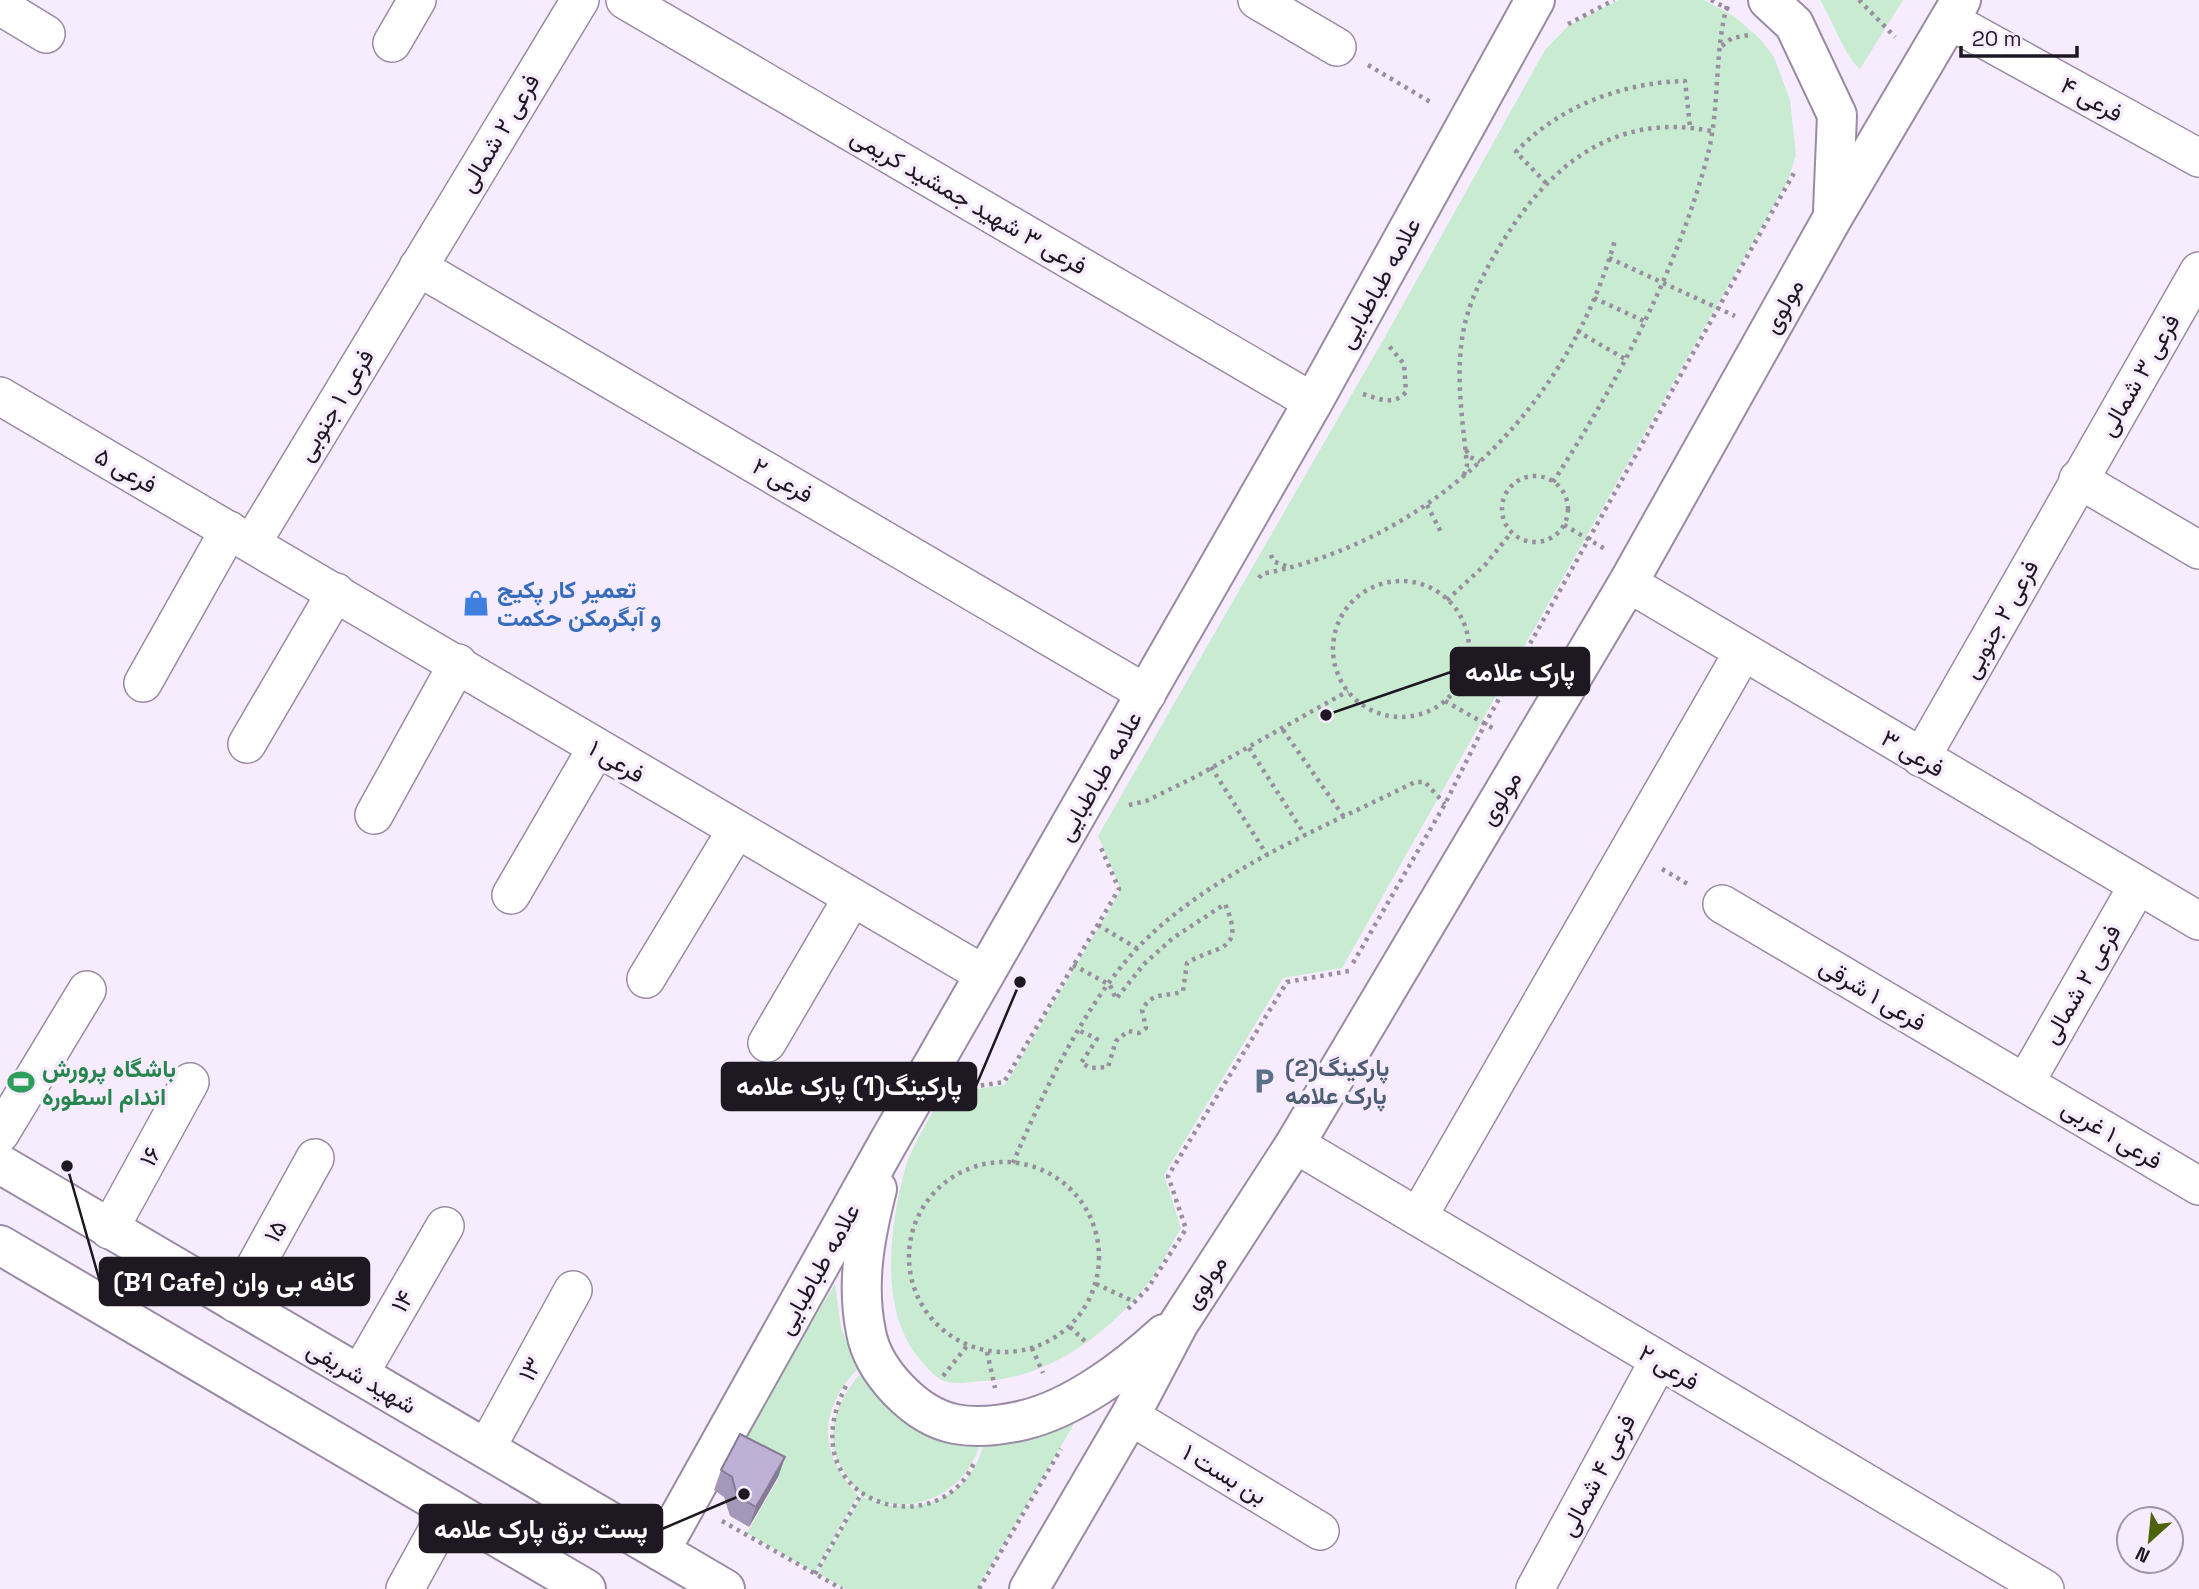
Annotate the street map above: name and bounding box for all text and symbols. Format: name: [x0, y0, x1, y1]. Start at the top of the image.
scale bar: [1961, 14, 2076, 58]
text: 20 m: [1972, 25, 2022, 52]
street label: فرعی ۲ شمالی: [452, 68, 546, 198]
street label: فرعی ۴: [2055, 69, 2129, 129]
street label: فرعی ۳ شهید جمشید کریمی: [845, 121, 1093, 281]
street label: علامه طباطبایی: [1330, 212, 1428, 354]
street label: مولوی: [1755, 273, 1811, 339]
street label: فرعی ۳ شمالی: [2092, 308, 2186, 442]
street label: فرعی ۱ جنوبی: [289, 343, 381, 467]
street label: فرعی ۵: [89, 440, 163, 500]
street label: فرعی ۲: [747, 450, 819, 510]
street label: فرعی ۲ جنوبی: [1955, 554, 2045, 684]
place label: تعمیر کار پکیج و آبگرمکن حکمت: [497, 574, 661, 633]
shop icon: تعمیر کار پکیج و آبگرمکن حکمت: [461, 588, 491, 618]
callout: پارک علامه: [1451, 648, 1589, 695]
text: پارک علامه: [1465, 655, 1575, 690]
street label: علامه طباطبایی: [1049, 705, 1149, 847]
street label: فرعی ۳: [1876, 722, 1950, 784]
street label: فرعی ۱: [583, 732, 651, 790]
street label: مولوی: [1472, 765, 1528, 831]
street label: فرعی ۲ شمالی: [2034, 919, 2128, 1049]
street label: فرعی ۱ شرقی: [1814, 950, 1932, 1038]
place label: پارکینگ(2) پارک علامه: [1285, 1052, 1390, 1112]
place label: باشگاه پرورش اندام اسطوره: [42, 1053, 176, 1113]
callout: پارکینگ(1) پارک علامه: [722, 1063, 976, 1110]
parking icon: پارکینگ(2) پارک علامه: [1249, 1066, 1279, 1096]
sports icon: باشگاه پرورش اندام اسطوره: [6, 1067, 36, 1097]
text: پارکینگ(1) پارک علامه: [736, 1069, 962, 1104]
street label: فرعی ۱ غربی: [2056, 1092, 2168, 1176]
street label: ۱۶: [132, 1140, 168, 1172]
street label: علامه طباطبایی: [769, 1198, 867, 1340]
street label: ۱۵: [256, 1214, 294, 1248]
street label: مولوی: [1176, 1249, 1234, 1315]
callout: (B1 Cafe) کافه بی وان: [100, 1258, 369, 1305]
text: (B1 Cafe) کافه بی وان: [113, 1265, 355, 1299]
street label: ۱۴: [383, 1284, 421, 1318]
street label: شهید شریفی: [302, 1333, 422, 1421]
street label: فرعی ۲: [1633, 1337, 1705, 1397]
street label: ۱۳: [511, 1352, 549, 1386]
street label: فرعی ۴ شمالی: [1552, 1409, 1642, 1541]
street label: بن بست ۱: [1177, 1437, 1273, 1511]
callout: پست برق پارک علامه: [420, 1505, 662, 1552]
north arrow: [2115, 1505, 2185, 1575]
text: پست برق پارک علامه: [434, 1512, 648, 1547]
text: N: [2131, 1541, 2154, 1569]

